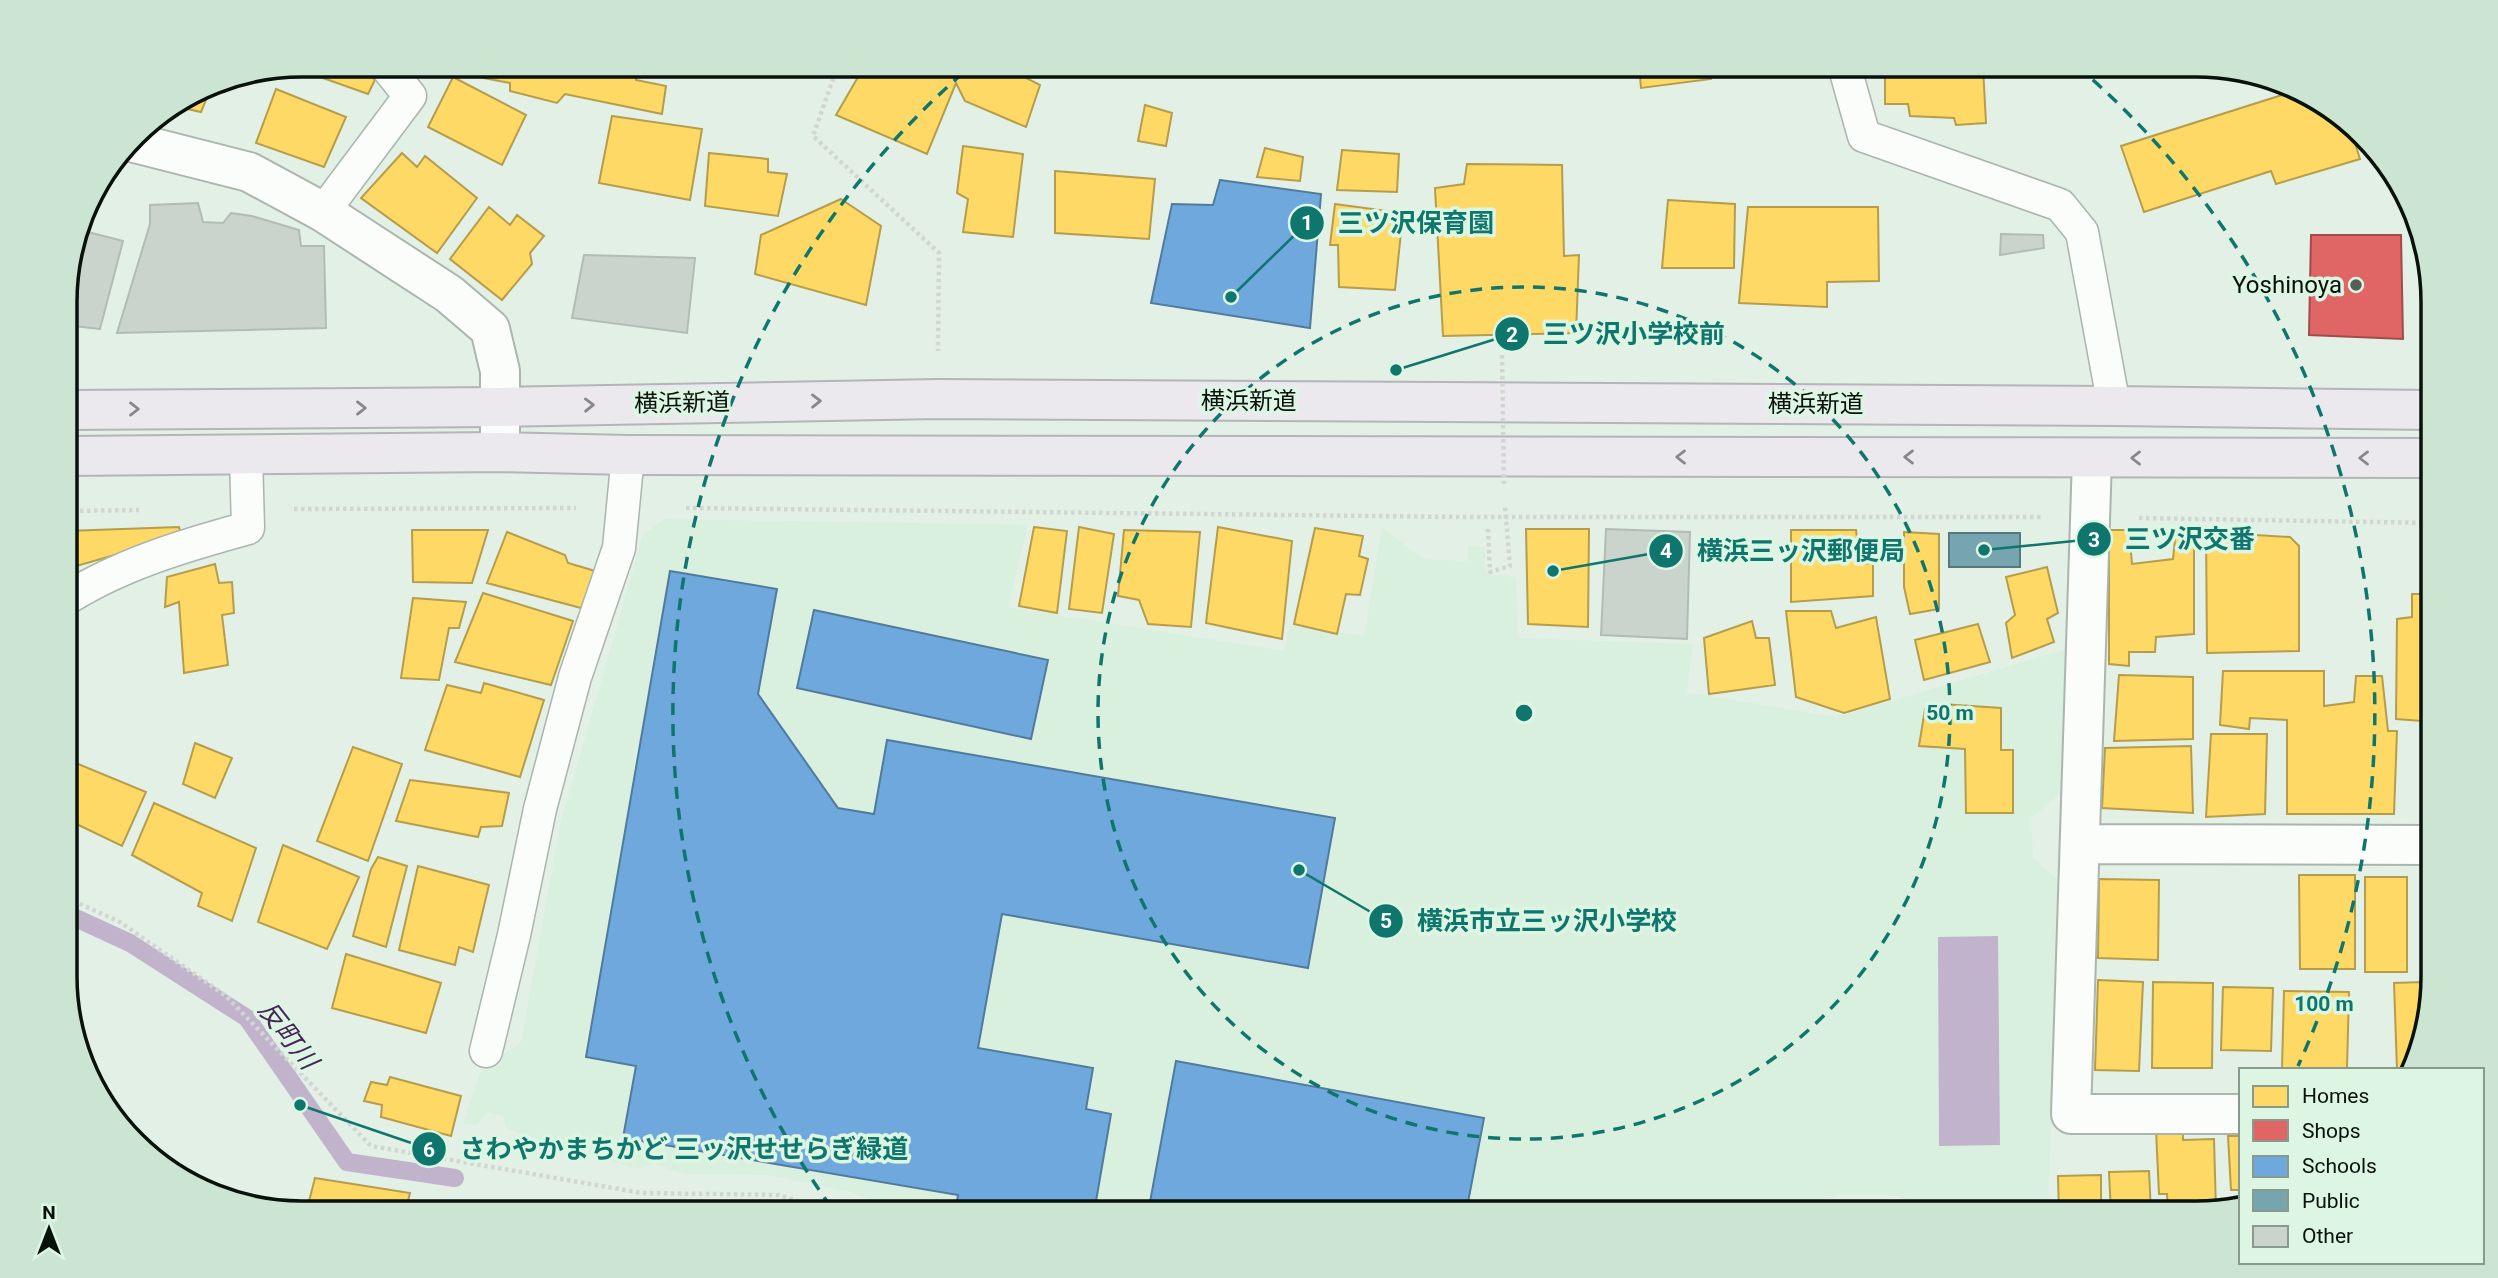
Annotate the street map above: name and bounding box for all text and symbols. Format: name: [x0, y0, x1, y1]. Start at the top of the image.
callout: 三ツ沢保育園: [1289, 199, 1508, 246]
text: 三ツ沢保育園: [1338, 208, 1494, 238]
text: 1: [1301, 211, 1313, 235]
place label: Yoshinoya: [2232, 271, 2342, 299]
marker: Yoshinoya: [2348, 277, 2364, 293]
callout: 三ツ沢小学校前: [1494, 311, 1739, 358]
text: 三ツ沢小学校前: [1543, 319, 1725, 349]
text: 2: [1506, 323, 1518, 347]
street label: 横浜新道: [1201, 387, 1297, 415]
street label: 横浜新道: [634, 388, 730, 418]
street label: 横浜新道: [1768, 390, 1864, 418]
one-way arrow: [811, 393, 822, 409]
one-way arrow: [584, 397, 595, 413]
one-way arrow: [356, 400, 367, 415]
one-way arrow: [129, 401, 140, 417]
one-way arrow: [1675, 449, 1686, 465]
one-way arrow: [1903, 449, 1913, 465]
one-way arrow: [2130, 450, 2141, 466]
one-way arrow: [2358, 450, 2368, 466]
callout: 三ツ沢交番: [2076, 516, 2269, 563]
text: 三ツ沢交番: [2125, 524, 2255, 554]
callout: 横浜三ッ沢郵便局: [1648, 528, 1919, 575]
text: 3: [2088, 528, 2100, 552]
text: 横浜三ッ沢郵便局: [1697, 536, 1905, 566]
text: 4: [1660, 539, 1672, 563]
centre of rings: [1512, 701, 1536, 725]
text: 50 m: [1926, 701, 1974, 725]
callout: 横浜市立三ッ沢小学校: [1368, 897, 1691, 944]
text: 横浜市立三ッ沢小学校: [1417, 906, 1677, 936]
text: 5: [1380, 909, 1392, 933]
text: 100 m: [2294, 992, 2354, 1016]
water label: 反町川: [252, 995, 326, 1077]
legend: [2239, 1068, 2484, 1264]
text: Homes: [2302, 1084, 2369, 1108]
text: Shops: [2302, 1119, 2361, 1143]
callout: さわやかまちかど 三ッ沢せせらぎ緑道: [411, 1126, 922, 1173]
text: さわやかまちかど 三ッ沢せせらぎ緑道: [460, 1134, 908, 1164]
text: 6: [423, 1138, 435, 1162]
text: Schools: [2302, 1154, 2377, 1178]
text: Public: [2302, 1189, 2360, 1213]
north arrow: [14, 1194, 84, 1264]
text: N: [42, 1201, 56, 1224]
text: Other: [2302, 1224, 2353, 1248]

